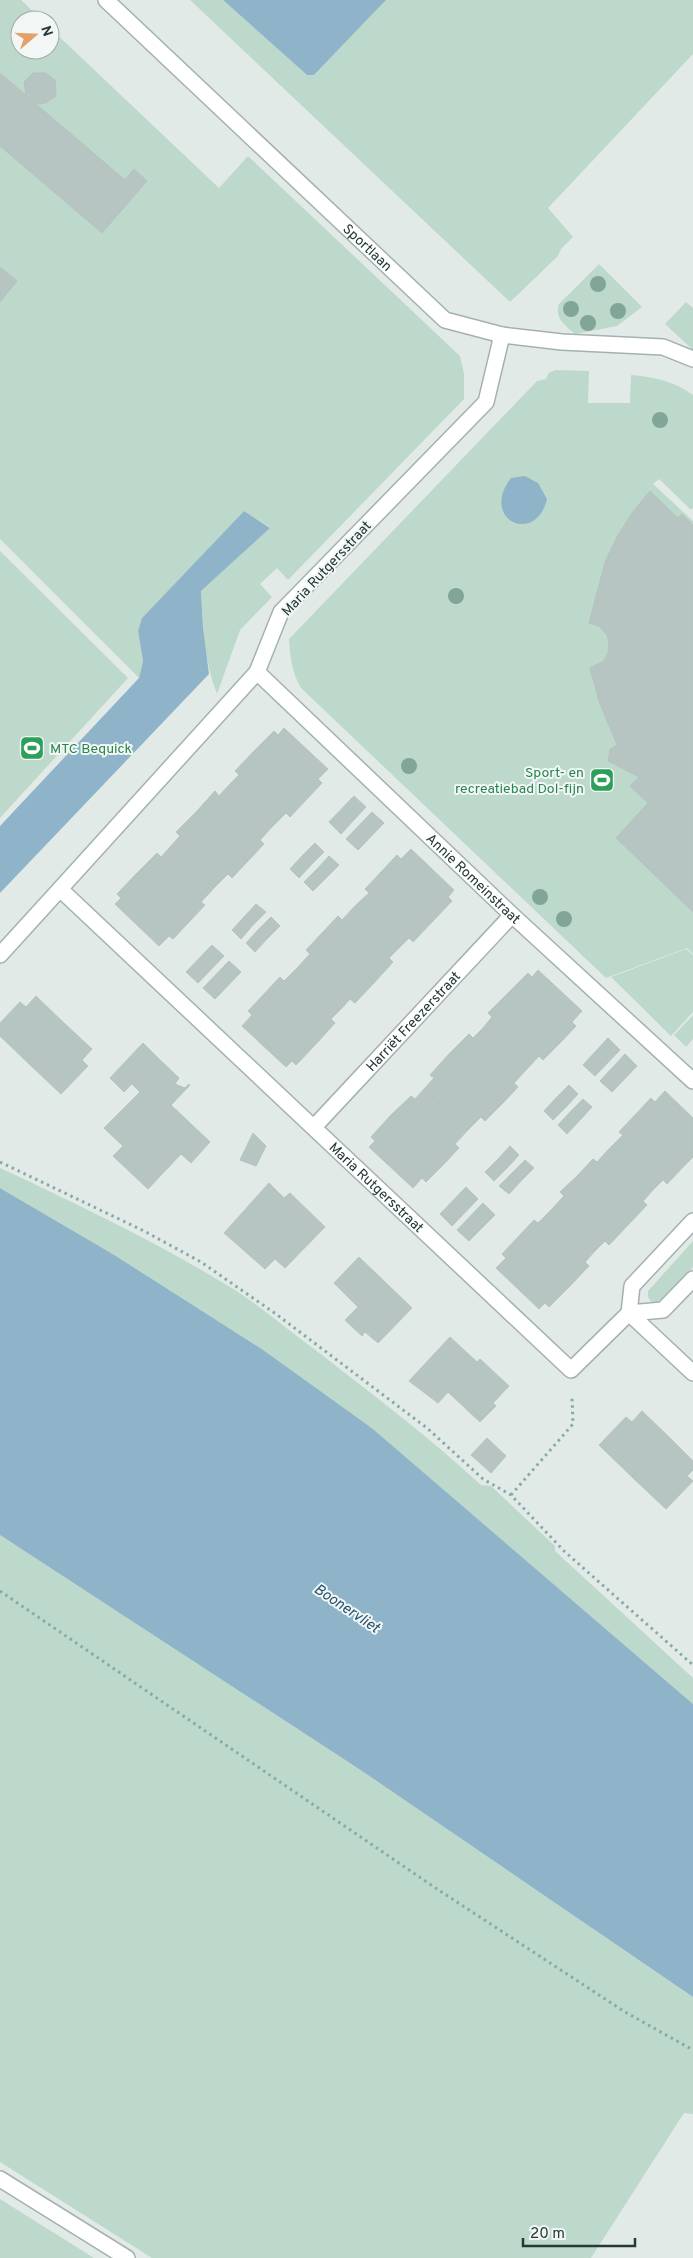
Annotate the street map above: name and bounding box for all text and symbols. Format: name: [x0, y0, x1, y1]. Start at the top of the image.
north arrow: [10, 10, 60, 60]
text: N: [36, 24, 56, 39]
street label: Sportlaan: [339, 221, 395, 275]
street label: Maria Rutgersstraat: [279, 518, 375, 620]
sports icon: MTC Bequick: [19, 735, 45, 761]
place label: MTC Bequick: [50, 741, 132, 758]
place label: Sport- en recreatiebad Dol-fijn: [455, 765, 584, 798]
sports icon: Sport- en recreatiebad Dol-fijn: [589, 767, 615, 793]
street label: Annie Romeinstraat: [422, 830, 523, 928]
street label: Harriët Freezerstraat: [363, 968, 465, 1076]
street label: Maria Rutgersstraat: [325, 1140, 427, 1237]
water label: Boonervliet: [310, 1580, 383, 1639]
scale bar: [523, 2216, 636, 2248]
text: 20 m: [530, 2225, 565, 2244]

